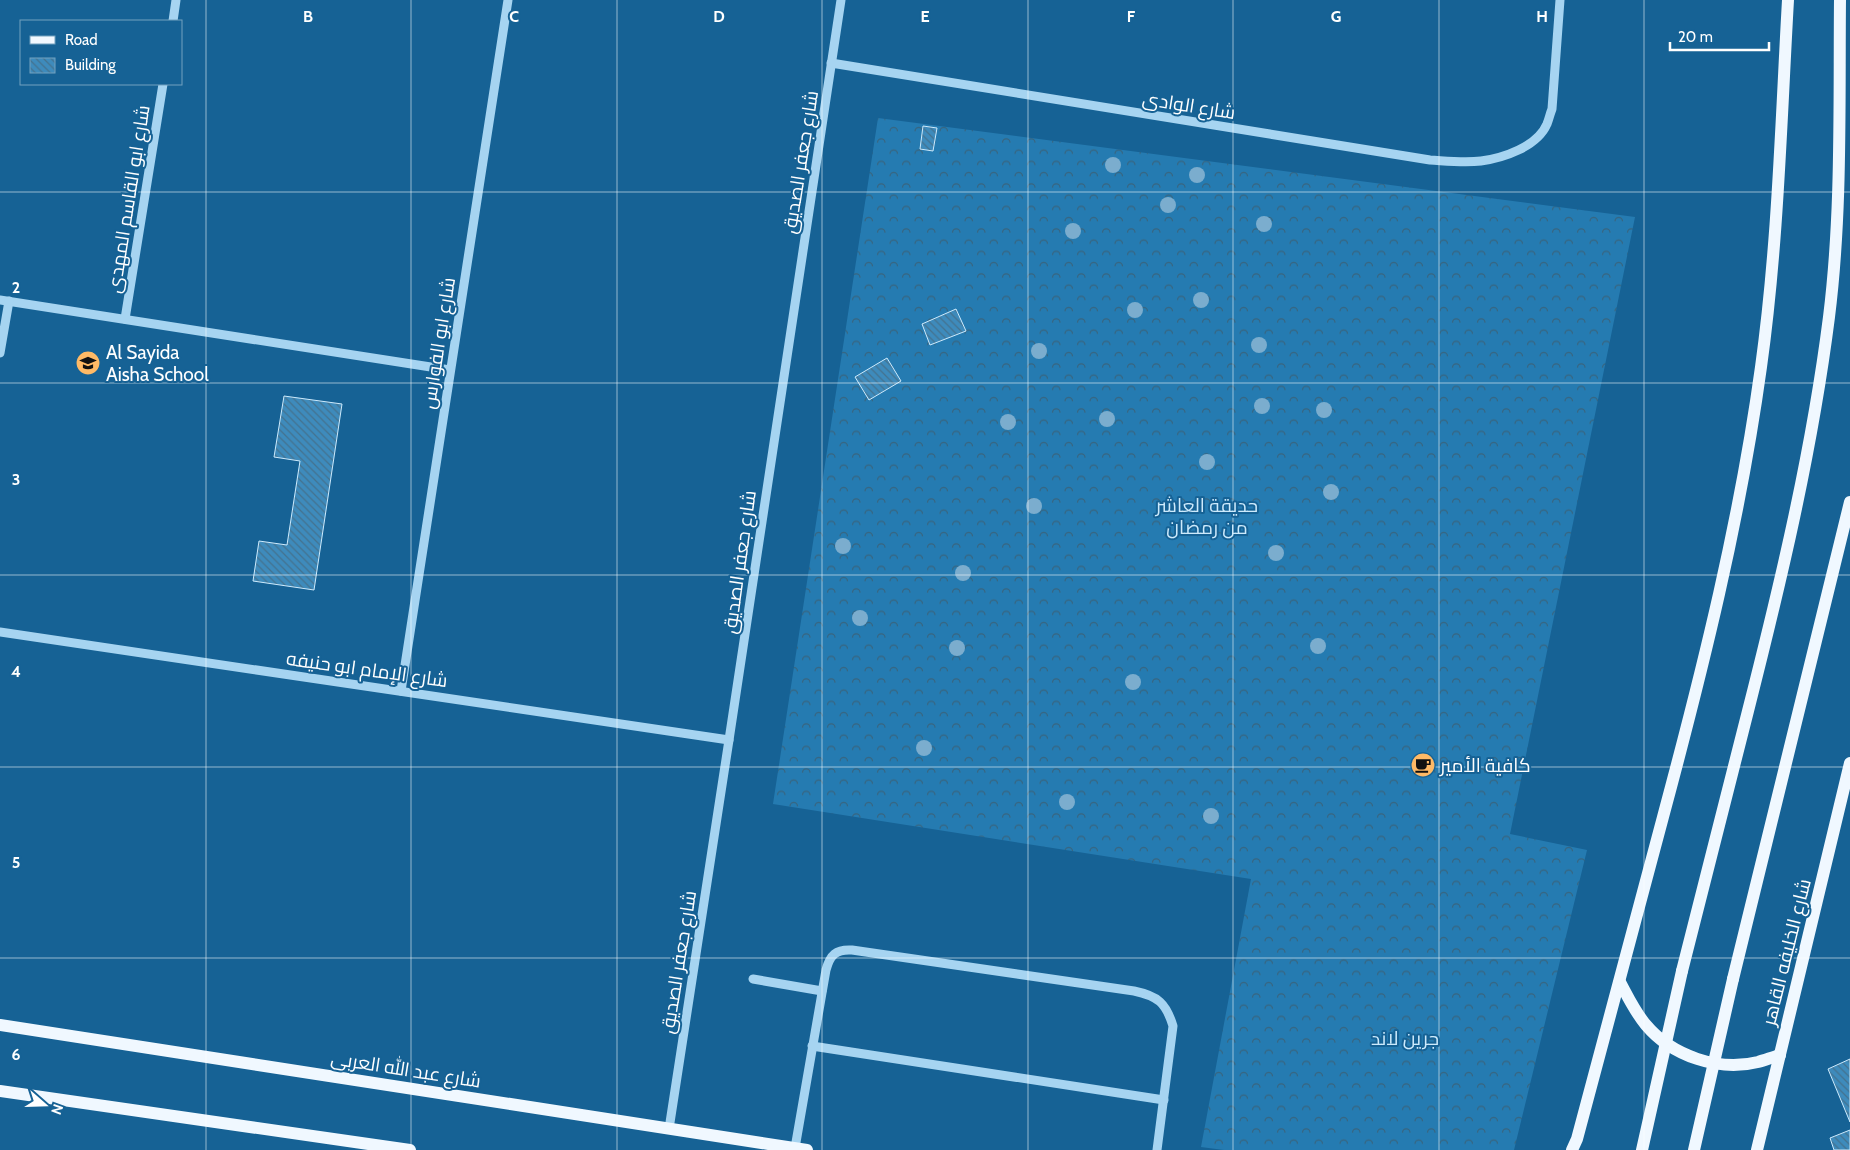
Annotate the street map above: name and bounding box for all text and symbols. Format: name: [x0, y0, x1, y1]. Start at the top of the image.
text: B: [303, 7, 313, 26]
text: C: [509, 7, 519, 26]
text: D: [713, 7, 725, 26]
text: E: [920, 7, 930, 26]
text: F: [1127, 7, 1136, 26]
text: G: [1331, 7, 1341, 26]
text: H: [1536, 7, 1548, 26]
legend: [20, 20, 182, 85]
scale bar: [1670, 20, 1769, 52]
text: 20 m: [1678, 28, 1713, 46]
text: Road: [65, 31, 98, 49]
text: Building: [65, 56, 116, 74]
street label: شارع الوادى: [1141, 87, 1237, 126]
street label: شارع جعفر الصديق: [778, 89, 825, 236]
street label: شارع ابو القاسم المهدى: [102, 103, 157, 295]
street label: شارع ابو الفوارس: [417, 276, 462, 411]
text: 2: [12, 278, 20, 297]
place label: Al Sayida Aisha School: [106, 341, 209, 386]
school or university icon: Al Sayida Aisha School: [75, 350, 101, 376]
text: 3: [12, 470, 20, 489]
street label: شارع جعفر الصديق: [718, 489, 763, 636]
park label: حديقة العاشر من رمضان: [1155, 494, 1258, 539]
street label: شارع الإمام ابو حنيفه: [284, 647, 449, 694]
text: 4: [11, 662, 21, 681]
cafe icon: كافية الأمير: [1410, 752, 1436, 778]
place label: كافية الأمير: [1439, 754, 1531, 777]
text: 5: [12, 853, 20, 872]
street label: شارع الخليفه القاهر: [1757, 876, 1818, 1029]
street label: شارع جعفر الصديق: [656, 889, 703, 1036]
park label: جرين لاند: [1371, 1027, 1439, 1050]
text: 6: [12, 1045, 21, 1064]
street label: شارع عبد الله العربى: [329, 1045, 483, 1095]
north arrow: [20, 1080, 70, 1130]
text: N: [47, 1102, 67, 1117]

